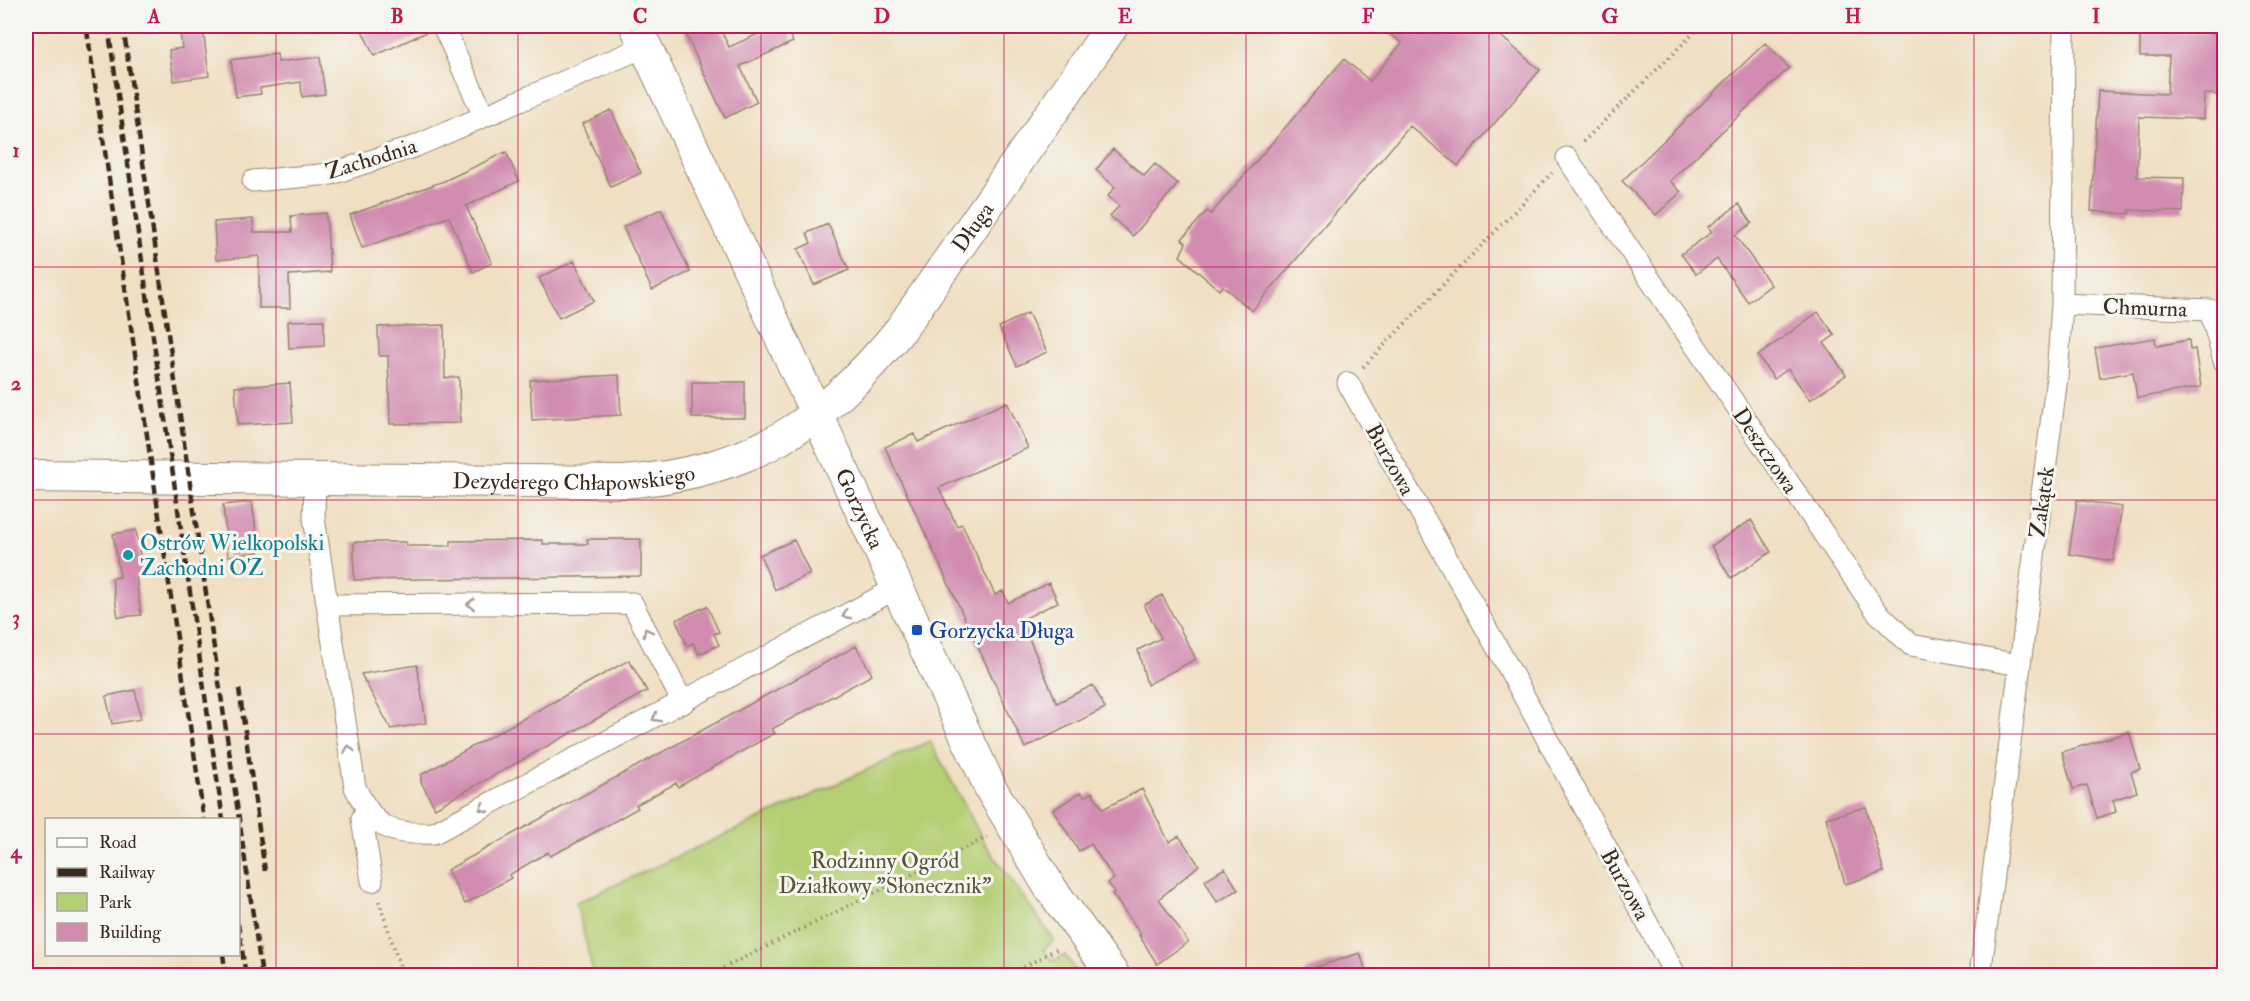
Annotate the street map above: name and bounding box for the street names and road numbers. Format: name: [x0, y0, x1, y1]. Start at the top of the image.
street label: Zachodnia: [322, 132, 421, 186]
street label: Długa: [946, 196, 1001, 258]
street label: Chmurna: [2102, 293, 2189, 323]
street label: Deszczowa: [1726, 402, 1805, 500]
street label: Burzowa: [1359, 419, 1422, 501]
street label: Dezyderego Chłapowskiego: [452, 459, 698, 498]
street label: Gorzycka: [829, 464, 891, 554]
street label: Zakątek: [2023, 464, 2061, 540]
street label: Burzowa: [1594, 844, 1657, 926]

